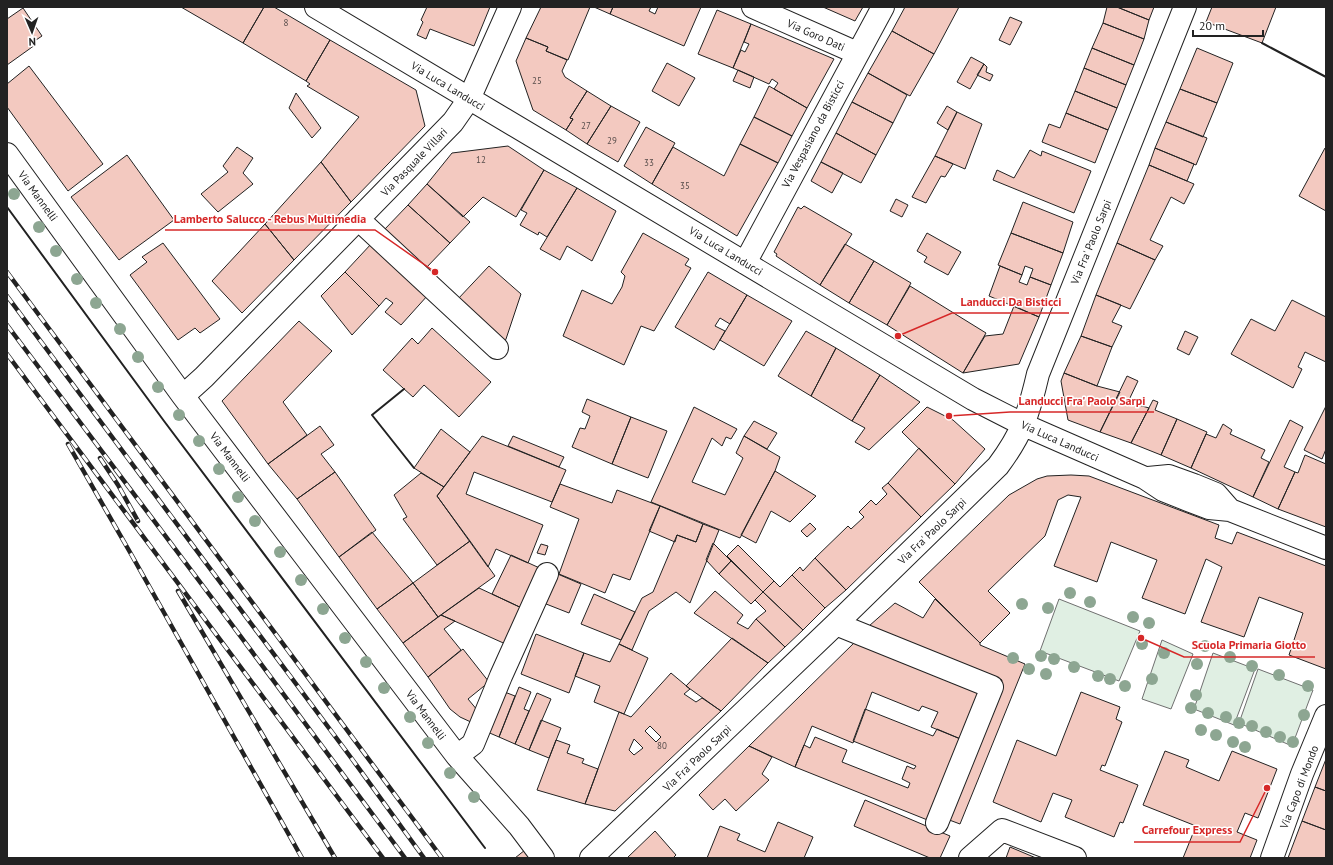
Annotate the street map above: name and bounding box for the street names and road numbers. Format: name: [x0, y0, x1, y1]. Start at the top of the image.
street label: Via Goro Dati: [784, 16, 847, 54]
street label: Via Luca Landucci: [408, 58, 488, 114]
street label: Via Vespasiano da Bisticci: [778, 78, 847, 191]
street label: Via Pasquale Villari: [377, 125, 450, 200]
street label: Via Mannelli: [14, 167, 61, 224]
street label: Via Fra' Paolo Sarpi: [1067, 198, 1114, 287]
street label: Via Luca Landucci: [686, 223, 766, 279]
street label: Via Luca Landucci: [1018, 417, 1101, 464]
street label: Via Mannelli: [206, 429, 253, 485]
street label: Via Fra' Paolo Sarpi: [894, 495, 969, 568]
street label: Via Mannelli: [402, 687, 449, 743]
street label: Via Fra' Paolo Sarpi: [659, 722, 734, 795]
street label: Via Capo di Mondo: [1276, 743, 1321, 832]

